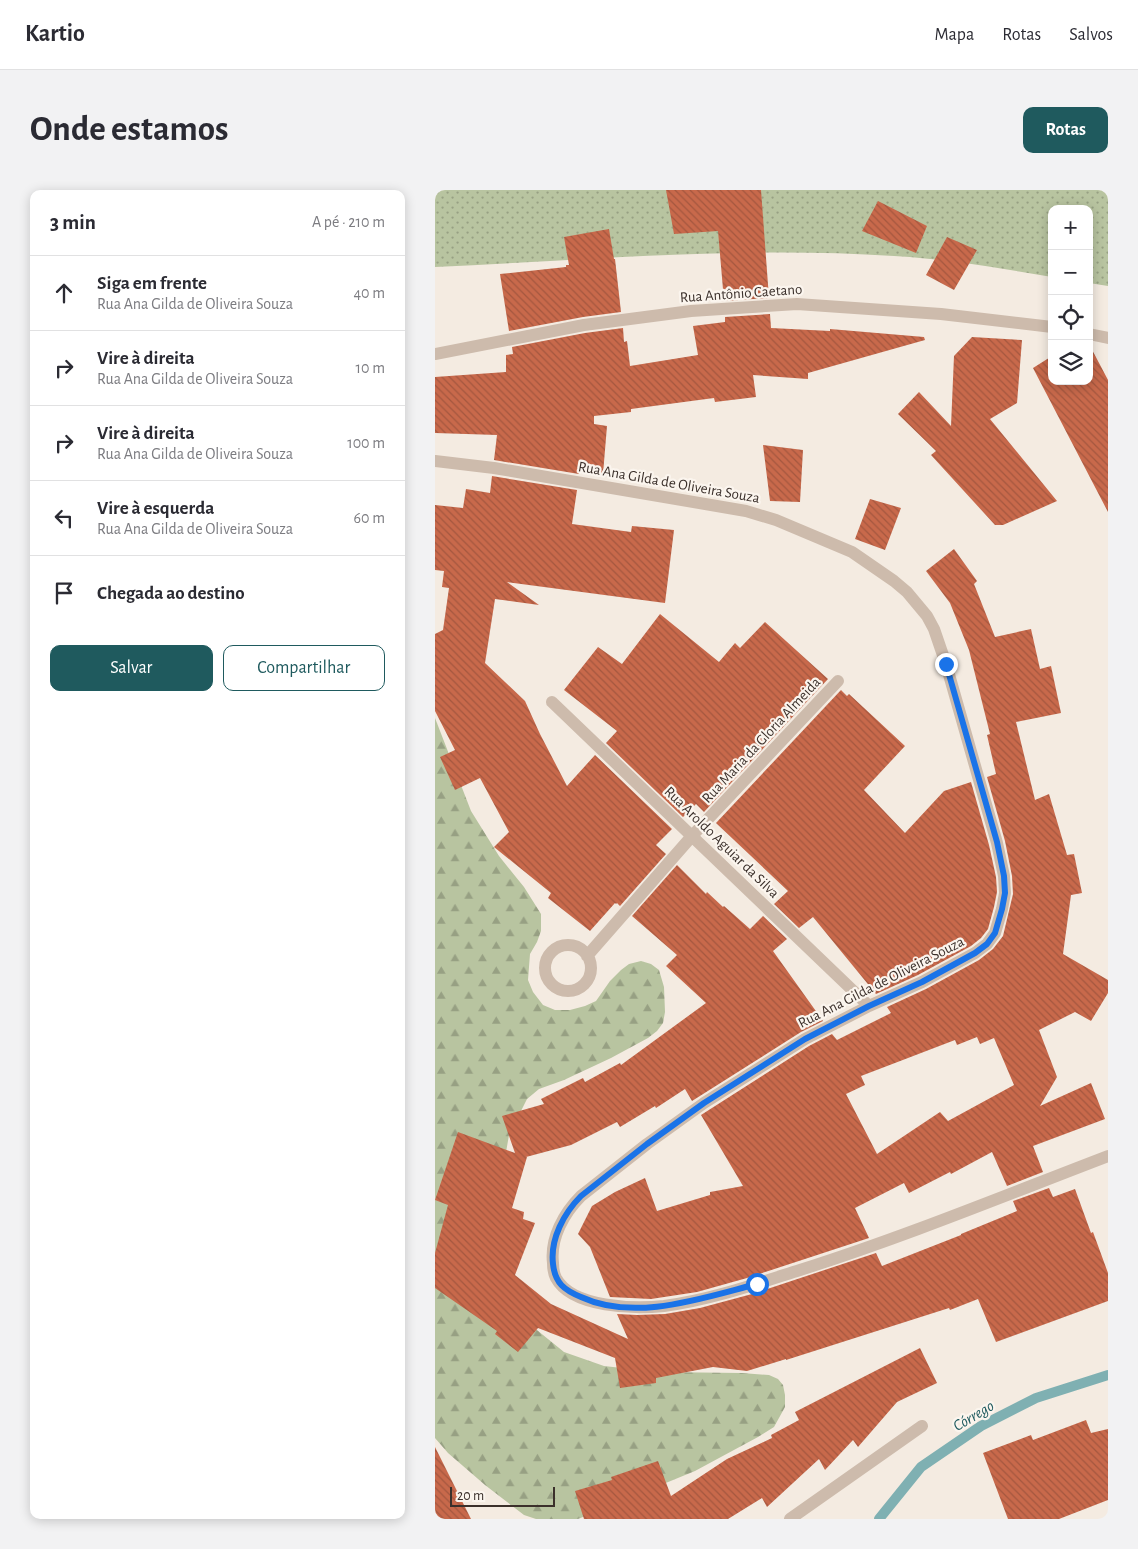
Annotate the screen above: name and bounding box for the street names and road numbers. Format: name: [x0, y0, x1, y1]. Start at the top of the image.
street label: Rua Antônio Caetano: [679, 282, 803, 305]
street label: Rua Ana Gilda de Oliveira Souza: [577, 459, 761, 506]
street label: Rua Maria da Gloria Almeida: [699, 675, 823, 806]
street label: Rua Aroldo Aguiar da Silva: [661, 784, 782, 901]
street label: Rua Ana Gilda de Oliveira Souza: [796, 934, 967, 1031]

